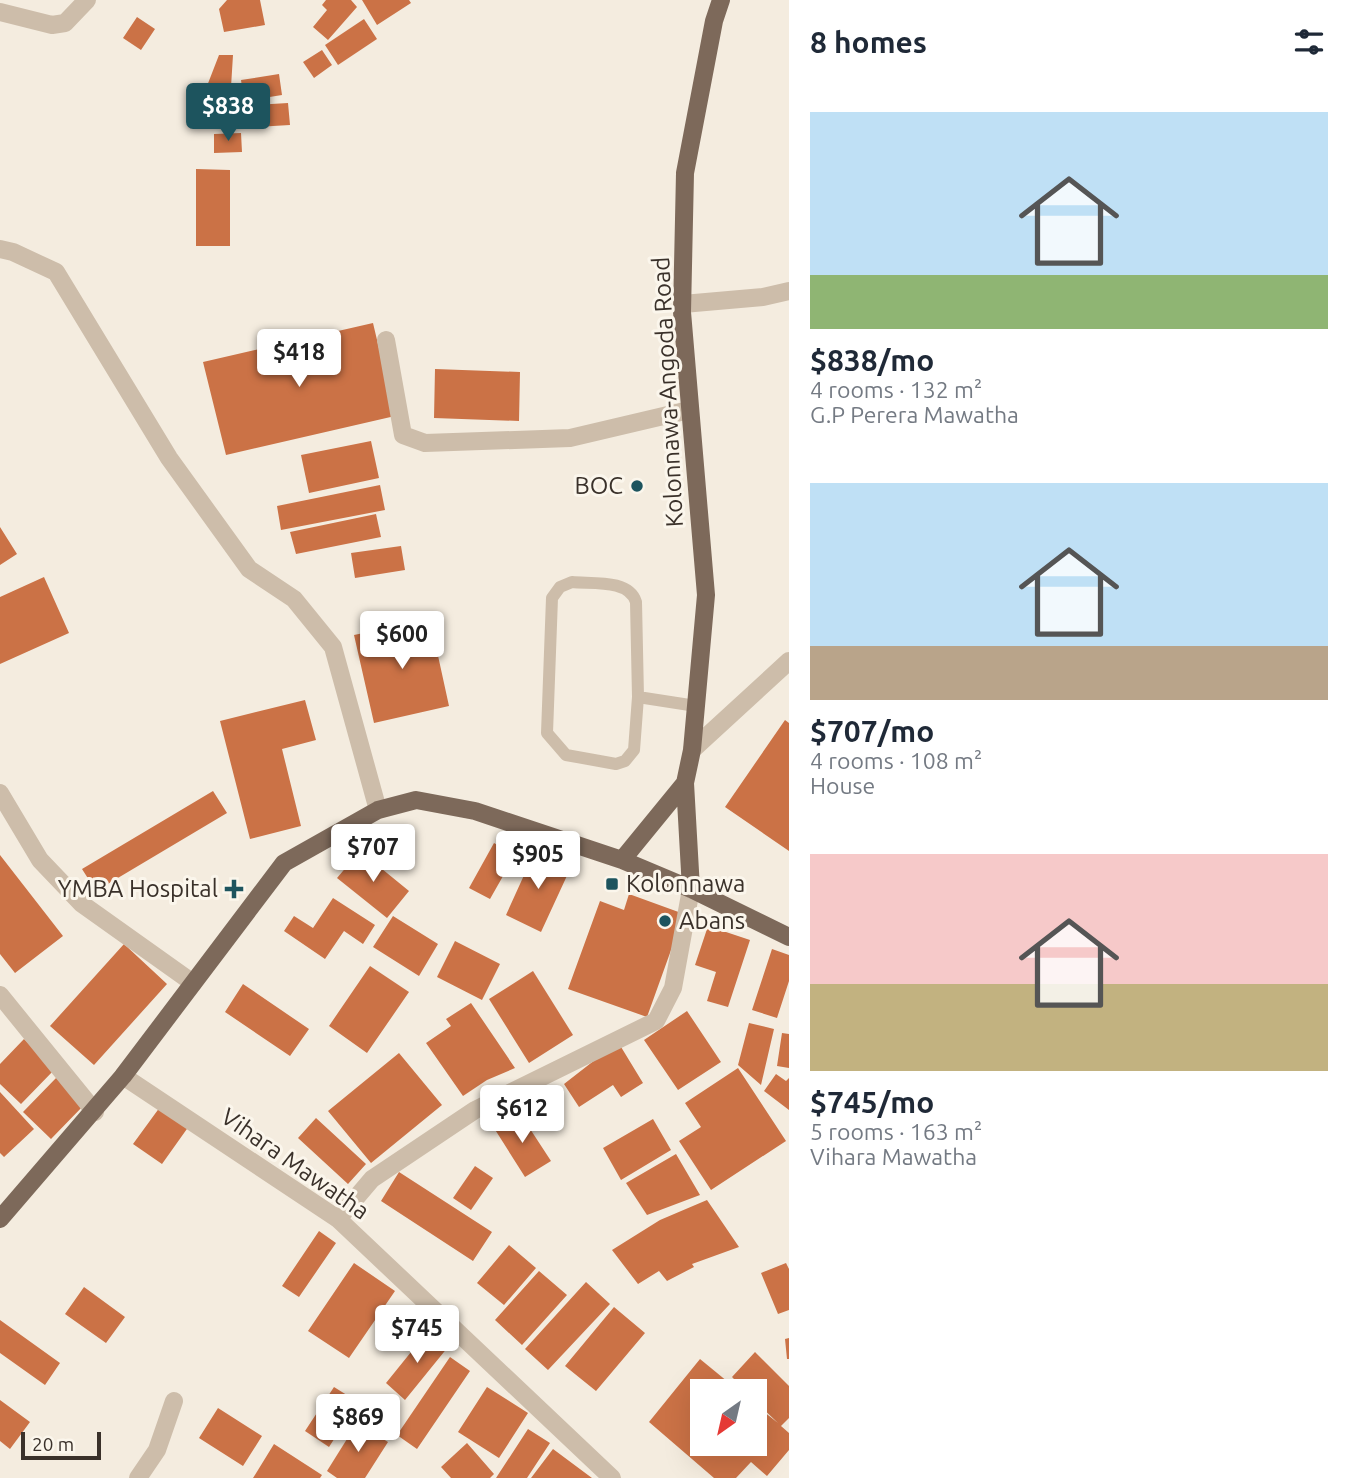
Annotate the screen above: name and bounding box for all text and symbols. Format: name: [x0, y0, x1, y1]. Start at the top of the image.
icon: filters: [1290, 23, 1328, 61]
text: 8 homes: [810, 25, 927, 59]
pin: $838: [187, 83, 269, 143]
text: $838: [202, 93, 254, 118]
icon: home: [1006, 158, 1132, 284]
street label: Kolonnawa-Angoda Road: [647, 256, 688, 528]
pin: $418: [258, 330, 340, 389]
text: $418: [273, 339, 325, 364]
text: $838/mo: [810, 343, 934, 377]
text: 4 rooms · 132 m²: [810, 377, 982, 402]
text: G.P Perera Mawatha: [810, 402, 1019, 427]
place label: BOC: [574, 472, 623, 499]
marker: BOC: [629, 478, 645, 494]
icon: home: [1006, 529, 1132, 655]
pin: $600: [361, 612, 443, 671]
text: $600: [376, 621, 428, 646]
text: $707/mo: [810, 714, 934, 748]
text: 4 rooms · 108 m²: [810, 748, 982, 773]
text: House: [810, 773, 875, 798]
pin: $707: [332, 824, 414, 884]
pin: $905: [497, 832, 579, 891]
text: $707: [347, 834, 399, 859]
text: $905: [512, 841, 564, 866]
place label: Kolonnawa: [626, 870, 745, 897]
place label: YMBA Hospital: [58, 875, 218, 902]
marker: Kolonnawa: [604, 876, 620, 892]
marker: YMBA Hospital: [224, 879, 244, 899]
icon: home: [1006, 900, 1132, 1026]
place label: Abans: [679, 907, 745, 934]
marker: Abans: [657, 913, 673, 929]
text: $745/mo: [810, 1085, 934, 1119]
pin: $612: [481, 1086, 563, 1145]
text: $612: [496, 1095, 548, 1120]
street label: Vihara Mawatha: [216, 1103, 374, 1225]
text: 5 rooms · 163 m²: [810, 1119, 982, 1144]
text: Vihara Mawatha: [810, 1144, 977, 1169]
pin: $745: [376, 1306, 458, 1365]
text: $745: [391, 1315, 443, 1340]
north arrow: [690, 1379, 766, 1456]
map controls: [690, 1379, 767, 1456]
pin: $869: [317, 1394, 399, 1454]
text: $869: [332, 1404, 384, 1429]
scale bar: [21, 1429, 102, 1461]
text: 20 m: [32, 1433, 74, 1455]

